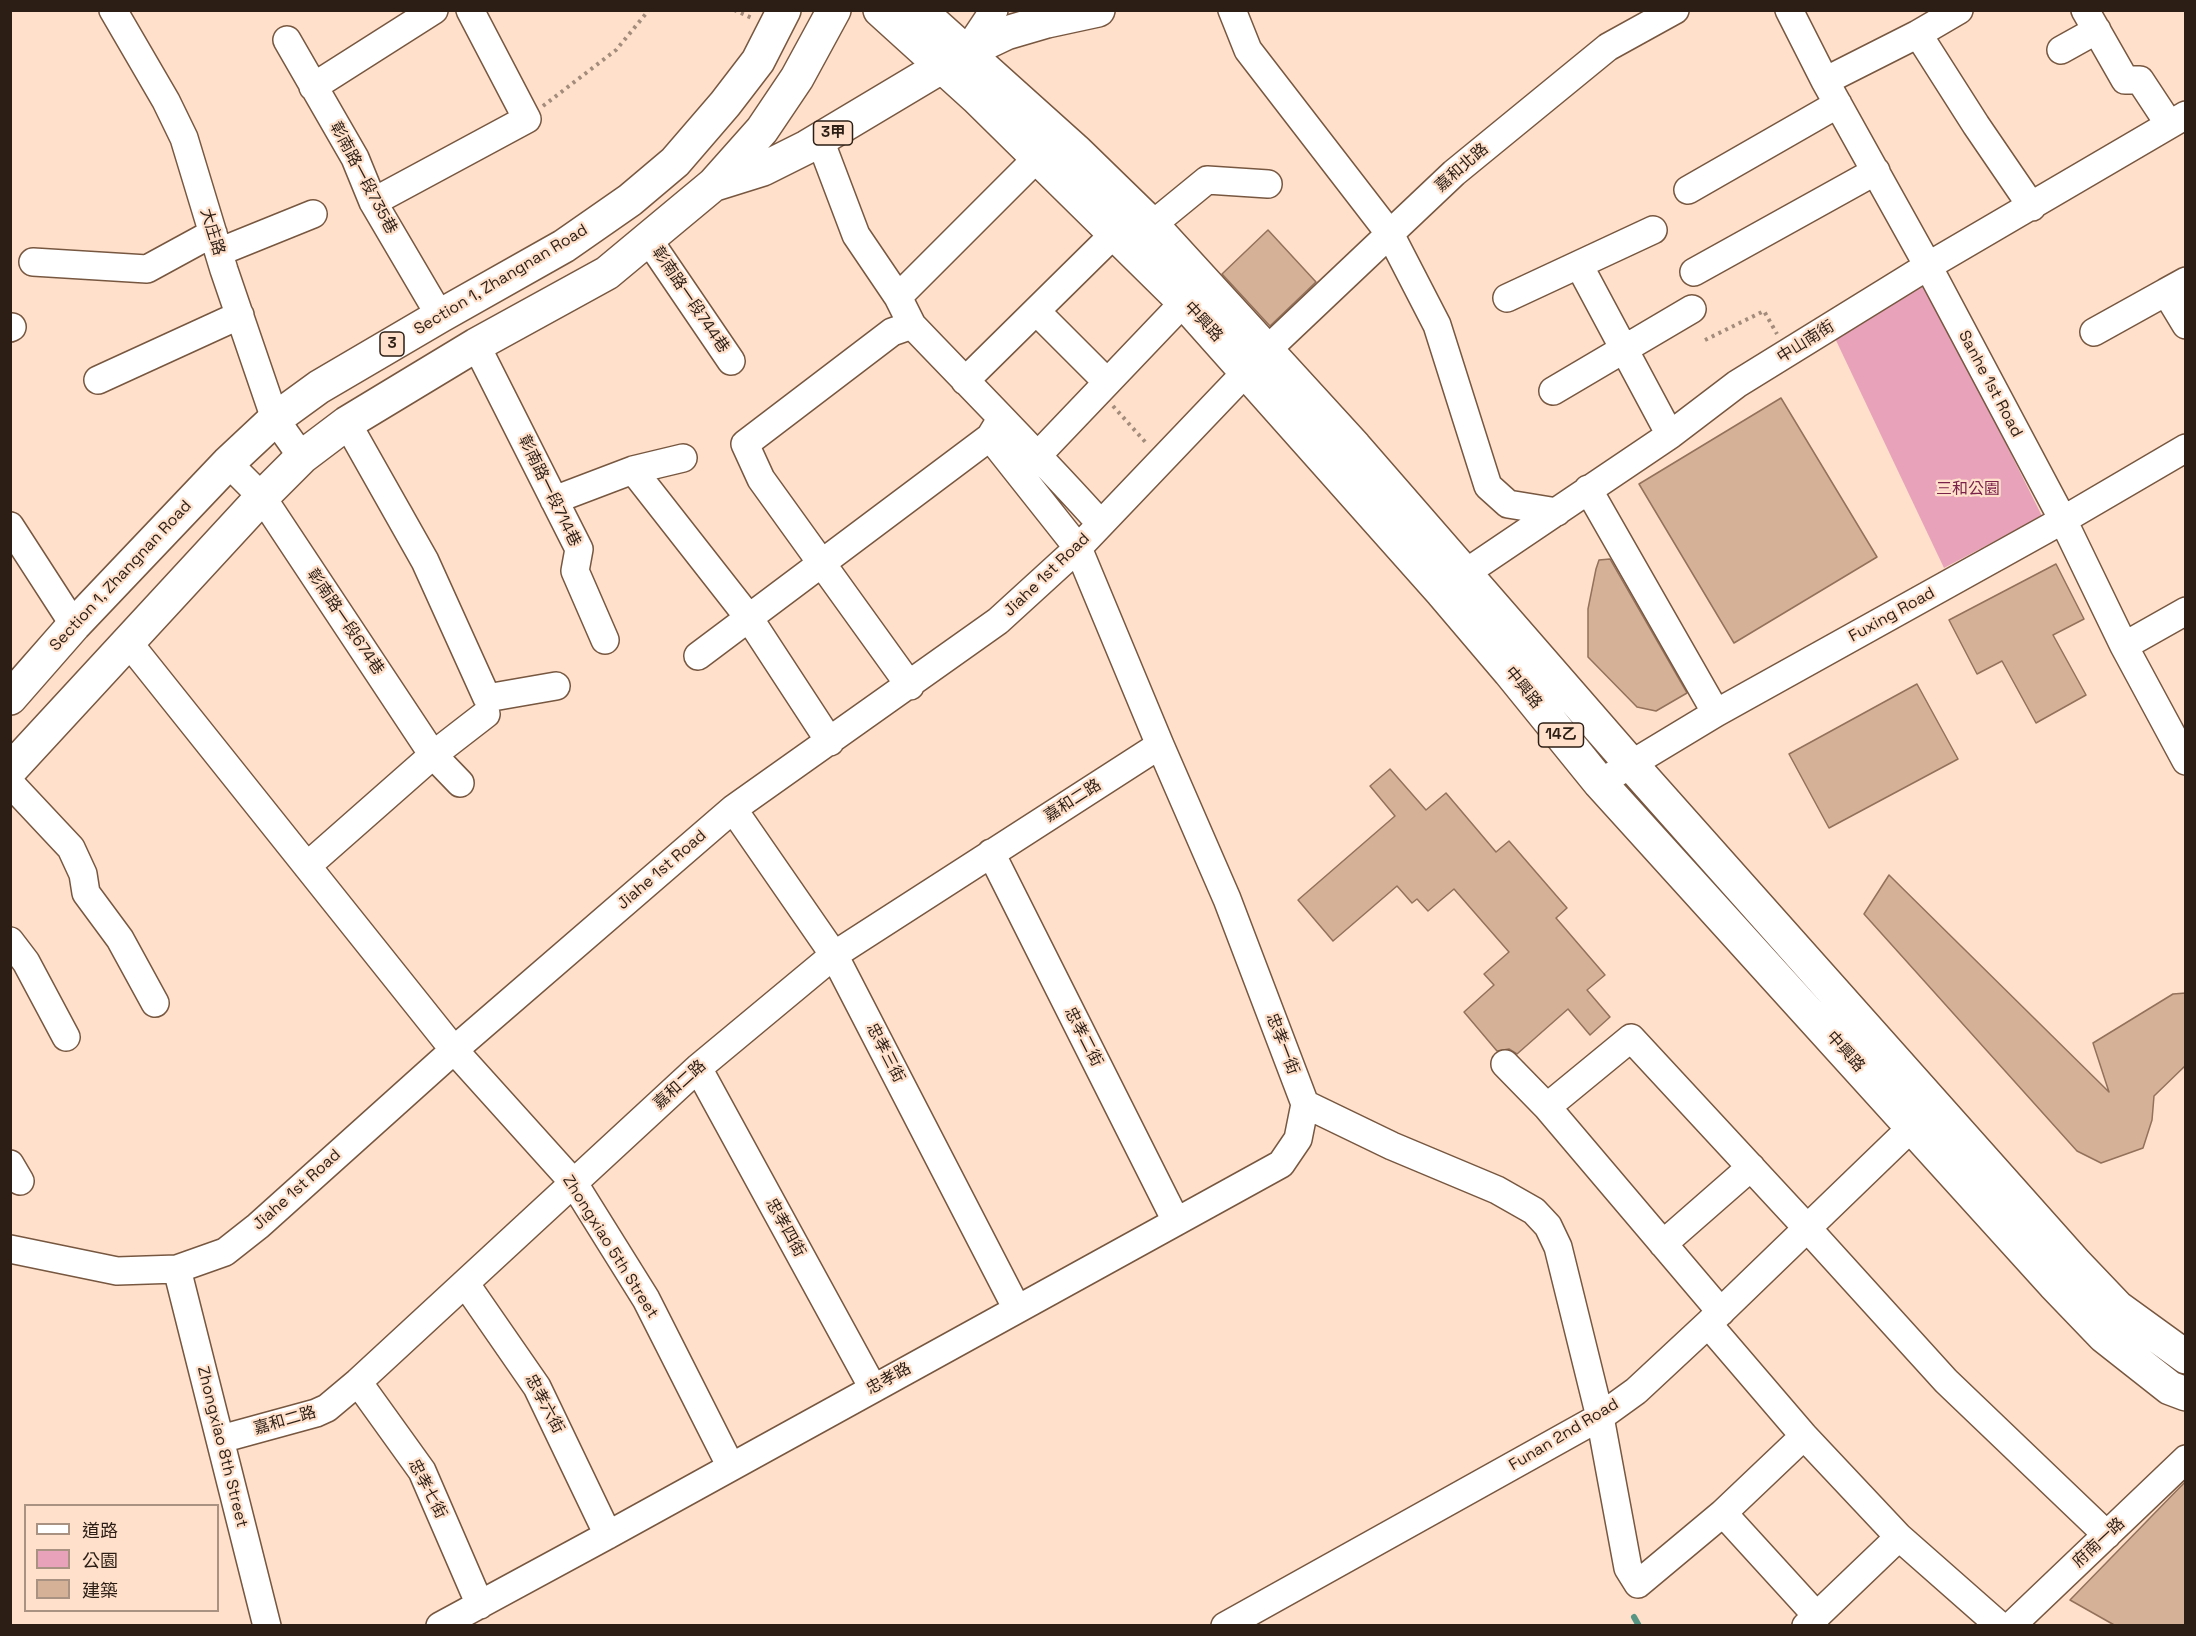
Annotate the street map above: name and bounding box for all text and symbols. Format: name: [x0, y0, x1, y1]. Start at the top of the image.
street label: 彰南路一段735巷: [325, 119, 401, 237]
road number: 3甲: [814, 121, 852, 145]
street label: 嘉和北路: [1432, 140, 1492, 196]
street label: 大庄路: [196, 206, 228, 258]
street label: Section 1, Zhangnan Road: [411, 221, 591, 339]
street label: 彰南路一段744巷: [647, 243, 733, 357]
street label: 中興路: [1180, 298, 1226, 346]
street label: 中山南街: [1774, 317, 1838, 367]
street label: Sanhe 1st Road: [1954, 327, 2026, 441]
road number: 3: [380, 332, 404, 356]
street label: 彰南路一段714巷: [514, 432, 584, 550]
park label: 三和公園: [1936, 480, 2000, 500]
street label: Section 1, Zhangnan Road: [46, 497, 196, 655]
street label: Jiahe 1st Road: [1000, 529, 1094, 621]
street label: 彰南路一段674巷: [302, 565, 388, 679]
street label: Fuxing Road: [1846, 584, 1938, 646]
street label: 中興路: [1500, 663, 1546, 713]
road number: 14乙: [1538, 723, 1584, 747]
street label: 嘉和二路: [1041, 776, 1105, 826]
street label: Jiahe 1st Road: [614, 826, 710, 914]
street label: 忠孝二街: [1060, 1004, 1106, 1070]
street label: 忠孝一街: [1262, 1011, 1302, 1077]
street label: 忠孝三街: [862, 1020, 908, 1086]
street label: 中興路: [1822, 1028, 1868, 1076]
street label: 嘉和二路: [650, 1056, 710, 1114]
street label: Jiahe 1st Road: [249, 1145, 345, 1235]
street label: Zhongxiao 5th Street: [558, 1172, 662, 1322]
street label: 忠孝四街: [761, 1195, 809, 1261]
street label: 忠孝路: [863, 1359, 915, 1399]
street label: Zhongxiao 8th Street: [193, 1364, 251, 1530]
street label: 忠孝六街: [521, 1371, 567, 1437]
street label: Funan 2nd Road: [1506, 1395, 1622, 1475]
street label: 嘉和二路: [252, 1403, 318, 1439]
street label: 忠孝七街: [404, 1456, 450, 1522]
legend: [24, 1504, 219, 1612]
street label: 府南一路: [2069, 1514, 2129, 1572]
text: 道路: [82, 1519, 118, 1542]
text: 公園: [82, 1549, 118, 1572]
text: 建築: [82, 1579, 118, 1602]

